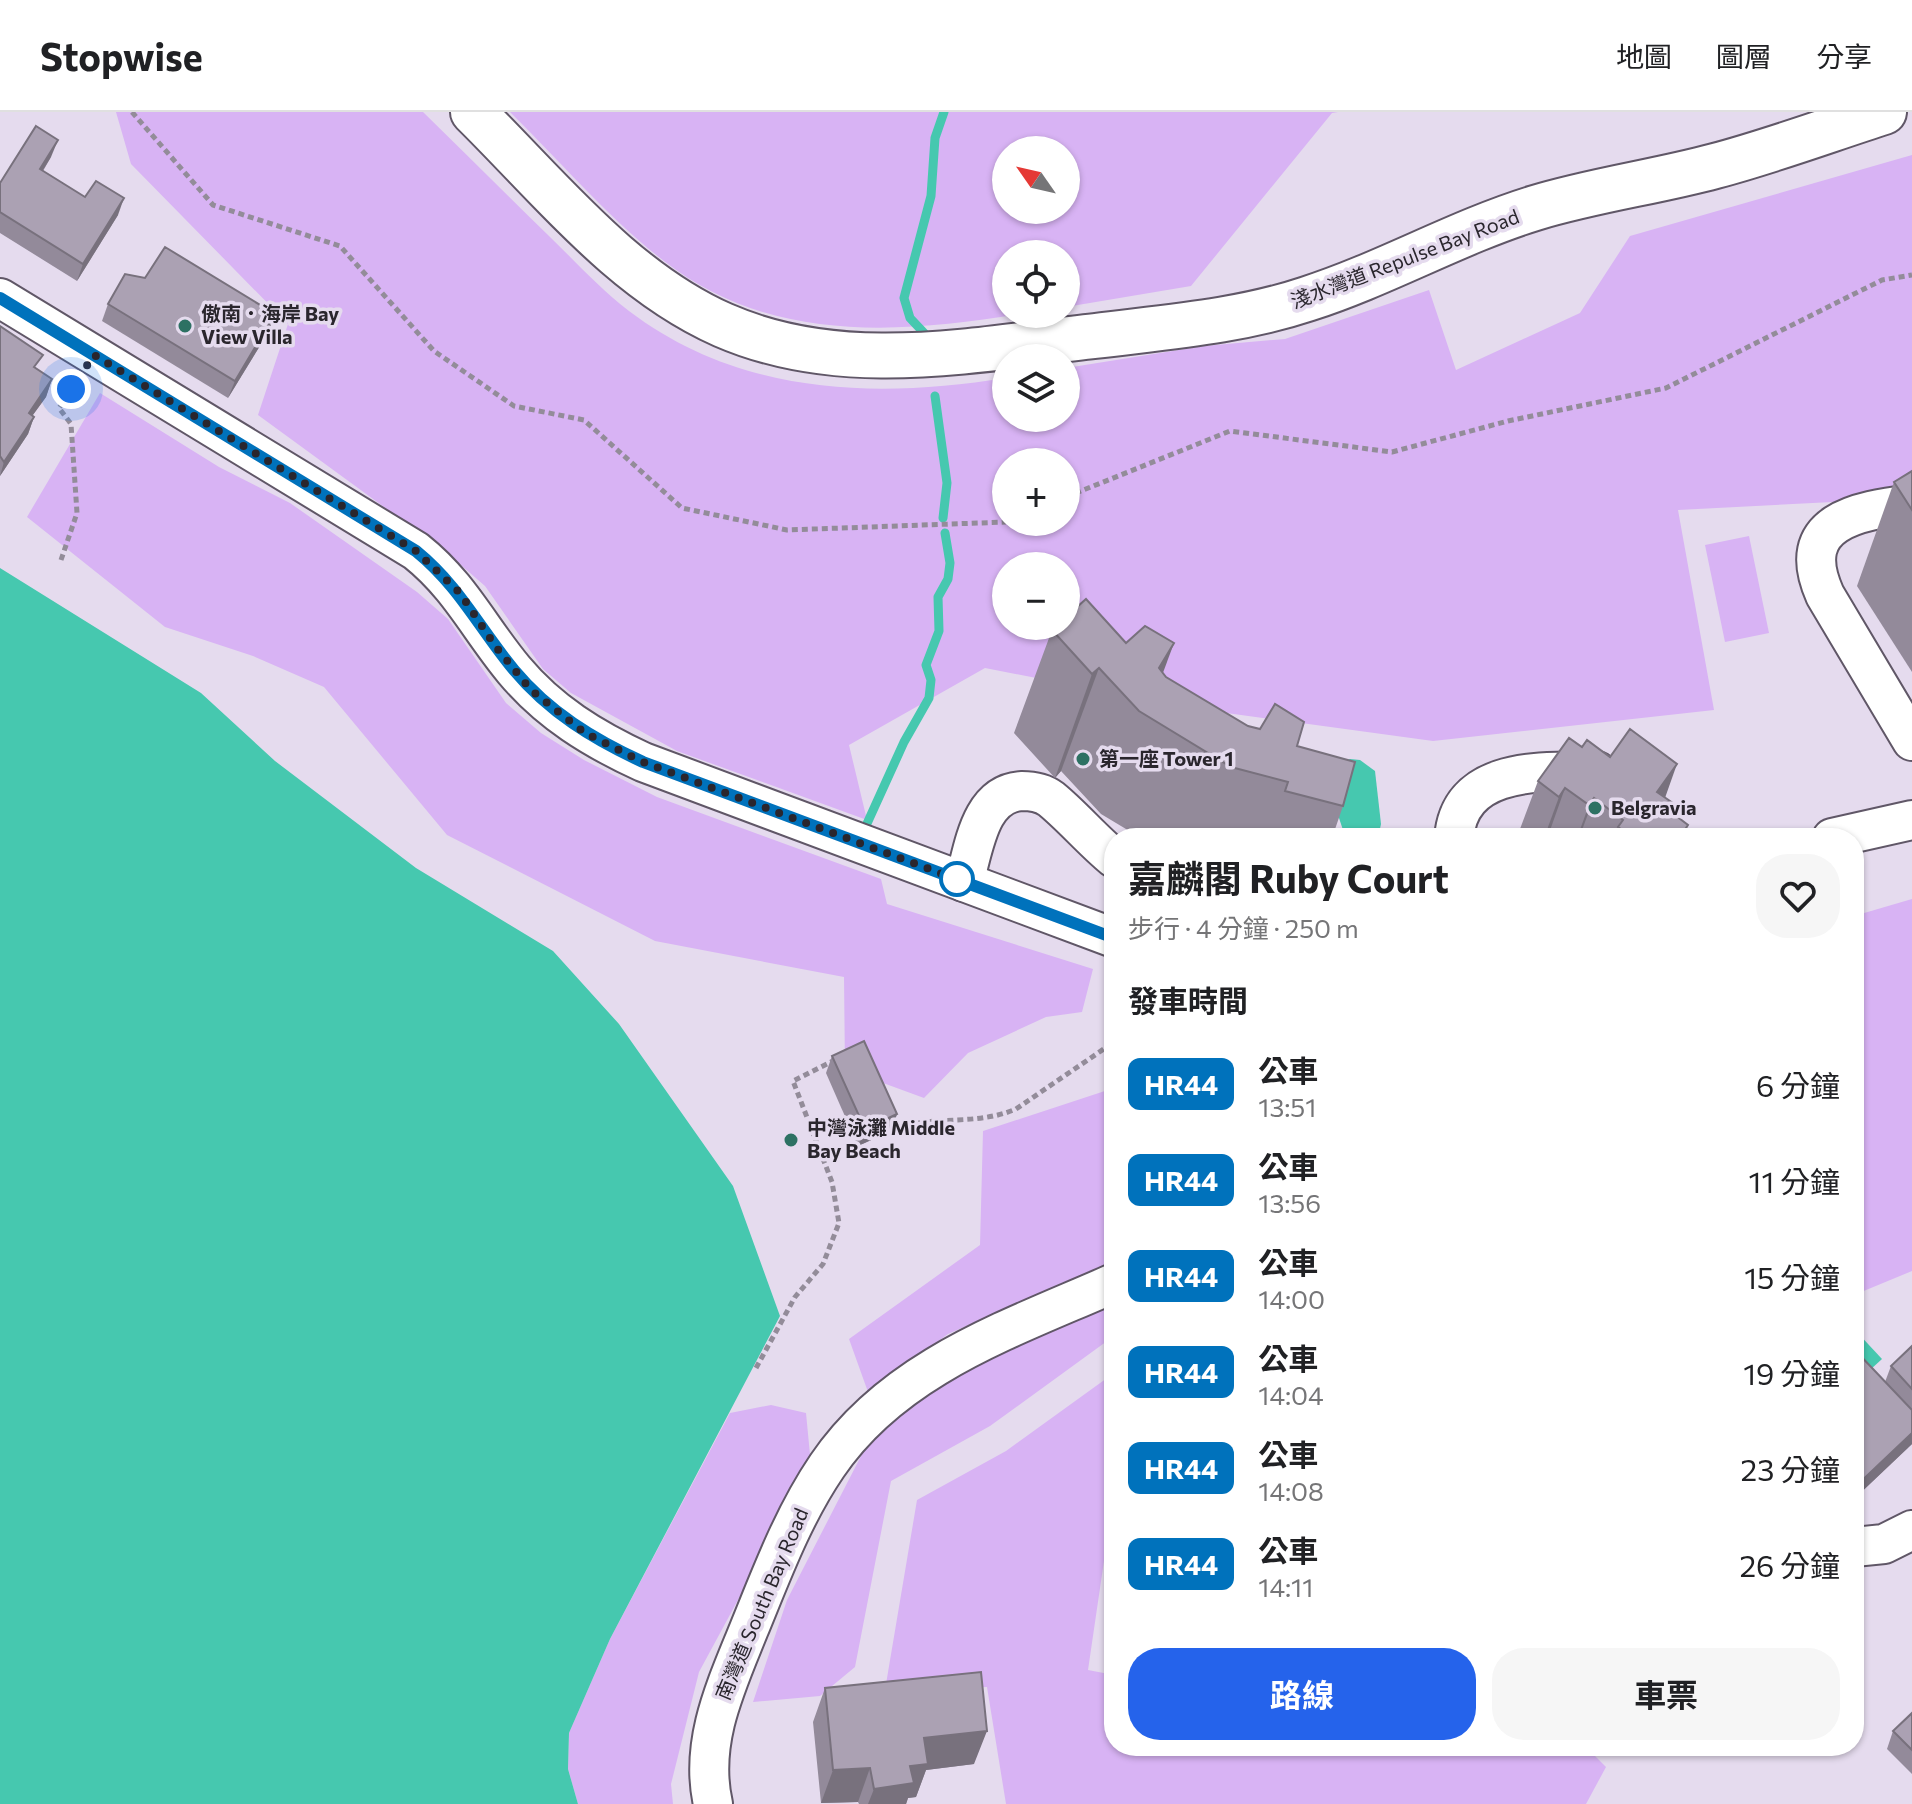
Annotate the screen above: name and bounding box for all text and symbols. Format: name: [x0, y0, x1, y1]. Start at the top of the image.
text: Stopwise: [40, 32, 203, 79]
text: 地圖: [1616, 39, 1672, 73]
text: 圖層: [1716, 39, 1772, 73]
text: 分享: [1816, 39, 1872, 73]
north arrow: [992, 136, 1080, 224]
map controls: [992, 136, 1080, 640]
street label: 淺水灣道 Repulse Bay Road: [1287, 203, 1522, 313]
button: locate: [992, 240, 1080, 328]
place label: 傲南．海岸 Bay View Villa: [201, 301, 339, 348]
marker: 傲南．海岸 Bay View Villa: [176, 317, 194, 335]
button: layers: [992, 344, 1080, 432]
your location: [51, 369, 91, 409]
button: +: [992, 448, 1080, 536]
button: −: [992, 552, 1080, 640]
place label: 第一座 Tower 1: [1099, 746, 1234, 770]
marker: 第一座 Tower 1: [1074, 750, 1092, 768]
place label: Belgravia: [1611, 795, 1697, 819]
marker: Belgravia: [1586, 799, 1604, 817]
text: 嘉麟閣 Ruby Court: [1128, 854, 1449, 901]
button: heart: [1756, 854, 1840, 938]
unlabelled marker: [940, 862, 974, 896]
text: 步行 · 4 分鐘 · 250 m: [1128, 912, 1359, 943]
text: 發車時間: [1128, 981, 1248, 1018]
text: 公車: [1258, 1051, 1318, 1088]
text: 6 分鐘: [1756, 1066, 1840, 1103]
text: HR44: [1144, 1067, 1218, 1101]
text: 13:51: [1258, 1091, 1316, 1122]
place label: 中灣泳灘 Middle Bay Beach: [807, 1115, 955, 1162]
marker: 中灣泳灘 Middle Bay Beach: [782, 1131, 800, 1149]
text: 公車: [1258, 1147, 1318, 1184]
text: 11 分鐘: [1749, 1162, 1840, 1199]
text: HR44: [1144, 1163, 1218, 1197]
text: 13:56: [1258, 1187, 1321, 1218]
text: 公車: [1258, 1243, 1318, 1280]
text: 15 分鐘: [1744, 1258, 1840, 1295]
text: HR44: [1144, 1259, 1218, 1293]
text: 14:00: [1258, 1283, 1325, 1314]
text: 公車: [1258, 1339, 1318, 1376]
text: 19 分鐘: [1743, 1354, 1840, 1391]
text: HR44: [1144, 1355, 1218, 1389]
text: 14:04: [1258, 1379, 1324, 1410]
text: 公車: [1258, 1435, 1318, 1472]
text: 23 分鐘: [1741, 1450, 1840, 1487]
text: HR44: [1144, 1451, 1218, 1485]
text: 14:08: [1258, 1475, 1324, 1506]
street label: 南灣道 South Bay Road: [710, 1504, 812, 1703]
text: 公車: [1258, 1531, 1318, 1568]
text: 26 分鐘: [1739, 1546, 1840, 1583]
text: HR44: [1144, 1547, 1218, 1581]
text: 14:11: [1258, 1571, 1313, 1602]
button: 路線: [1128, 1648, 1476, 1740]
button: 車票: [1492, 1648, 1840, 1740]

